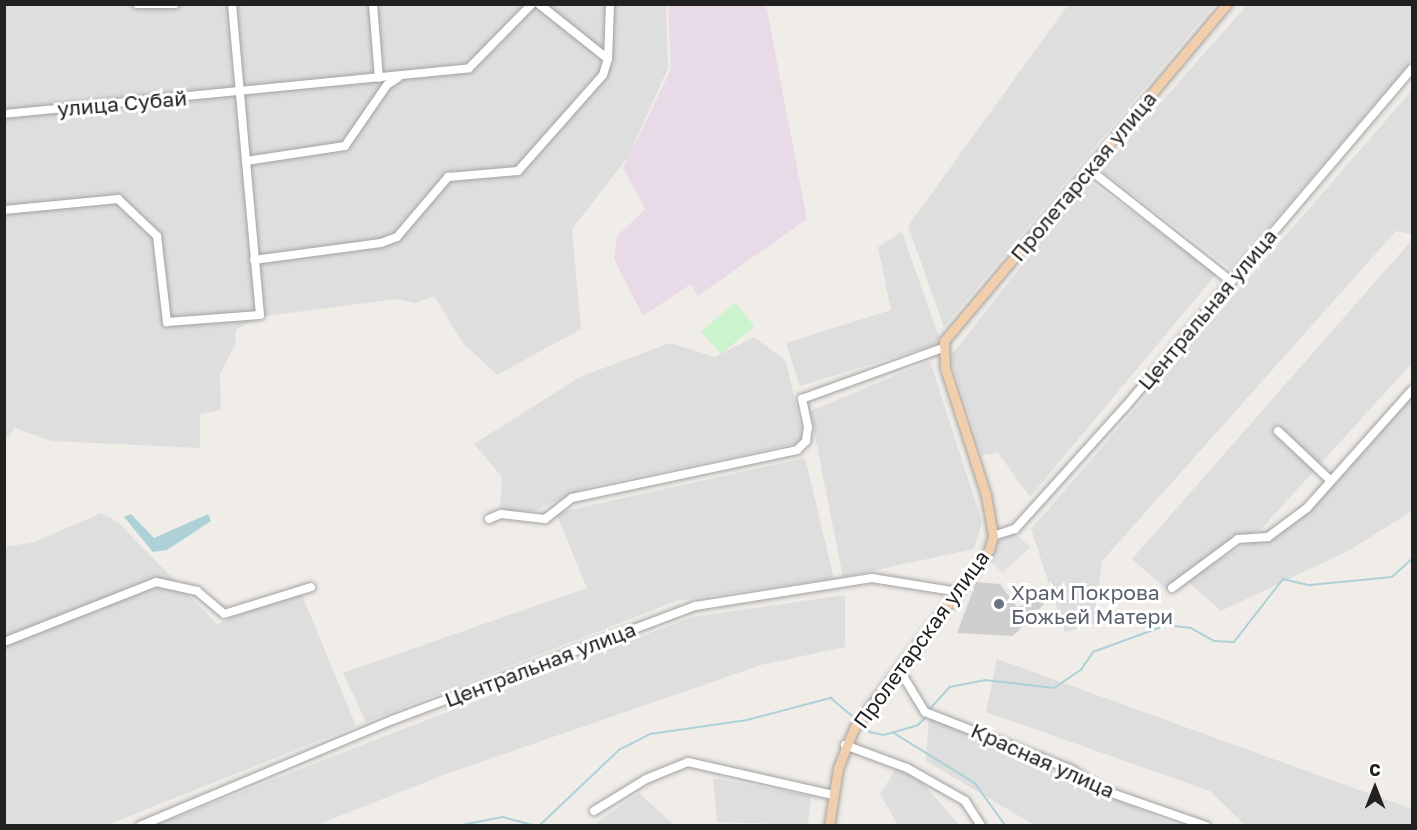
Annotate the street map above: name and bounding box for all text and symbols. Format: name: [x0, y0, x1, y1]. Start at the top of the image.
street label: улица Субай: [56, 85, 188, 121]
street label: Пролетарская улица: [1005, 86, 1161, 266]
street label: Центральная улица: [1132, 223, 1282, 395]
street label: Пролетарская улица: [848, 545, 994, 733]
place label: Храм Покрова Божьей Матери: [1011, 579, 1173, 629]
marker: Храм Покрова Божьей Матери: [992, 597, 1006, 611]
street label: Центральная улица: [441, 616, 639, 712]
street label: Красная улица: [967, 717, 1119, 803]
north arrow: [1345, 758, 1405, 818]
text: С: [1369, 760, 1381, 780]

